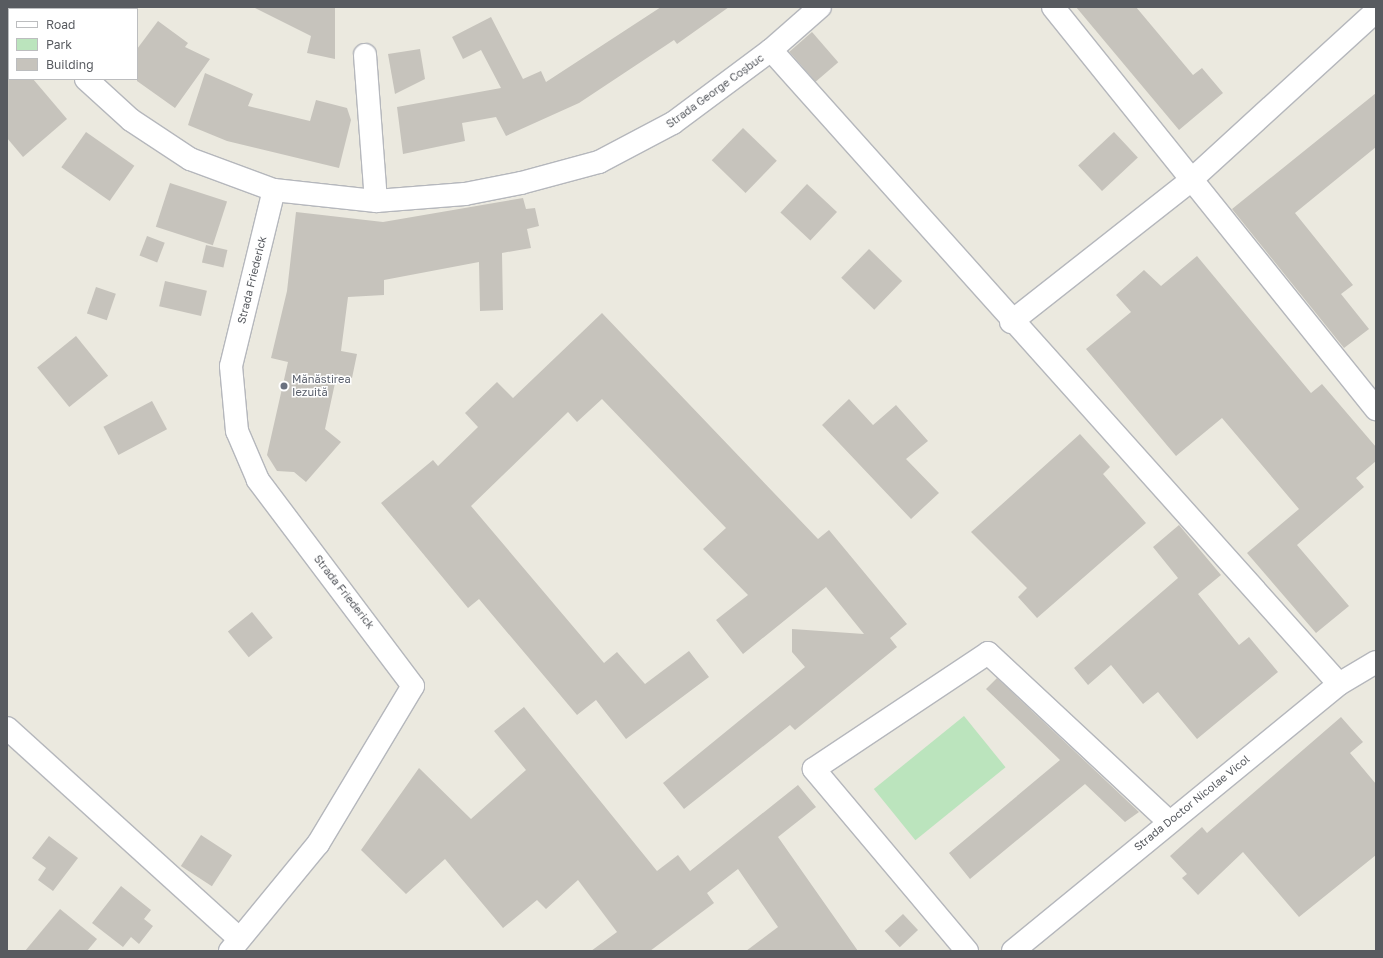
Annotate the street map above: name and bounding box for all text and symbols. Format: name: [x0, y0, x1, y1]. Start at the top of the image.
legend: [8, 8, 138, 80]
text: Road: [46, 17, 75, 32]
text: Park: [46, 37, 72, 52]
street label: Strada George Coșbuc: [664, 51, 766, 131]
text: Building: [46, 57, 94, 72]
street label: Strada Friederick: [235, 235, 269, 325]
place label: Mănăstirea Iezuită: [292, 373, 351, 399]
marker: Mănăstirea Iezuită: [279, 381, 289, 391]
street label: Strada Friederick: [311, 552, 377, 632]
street label: Strada Doctor Nicolae Vicol: [1132, 752, 1252, 854]

